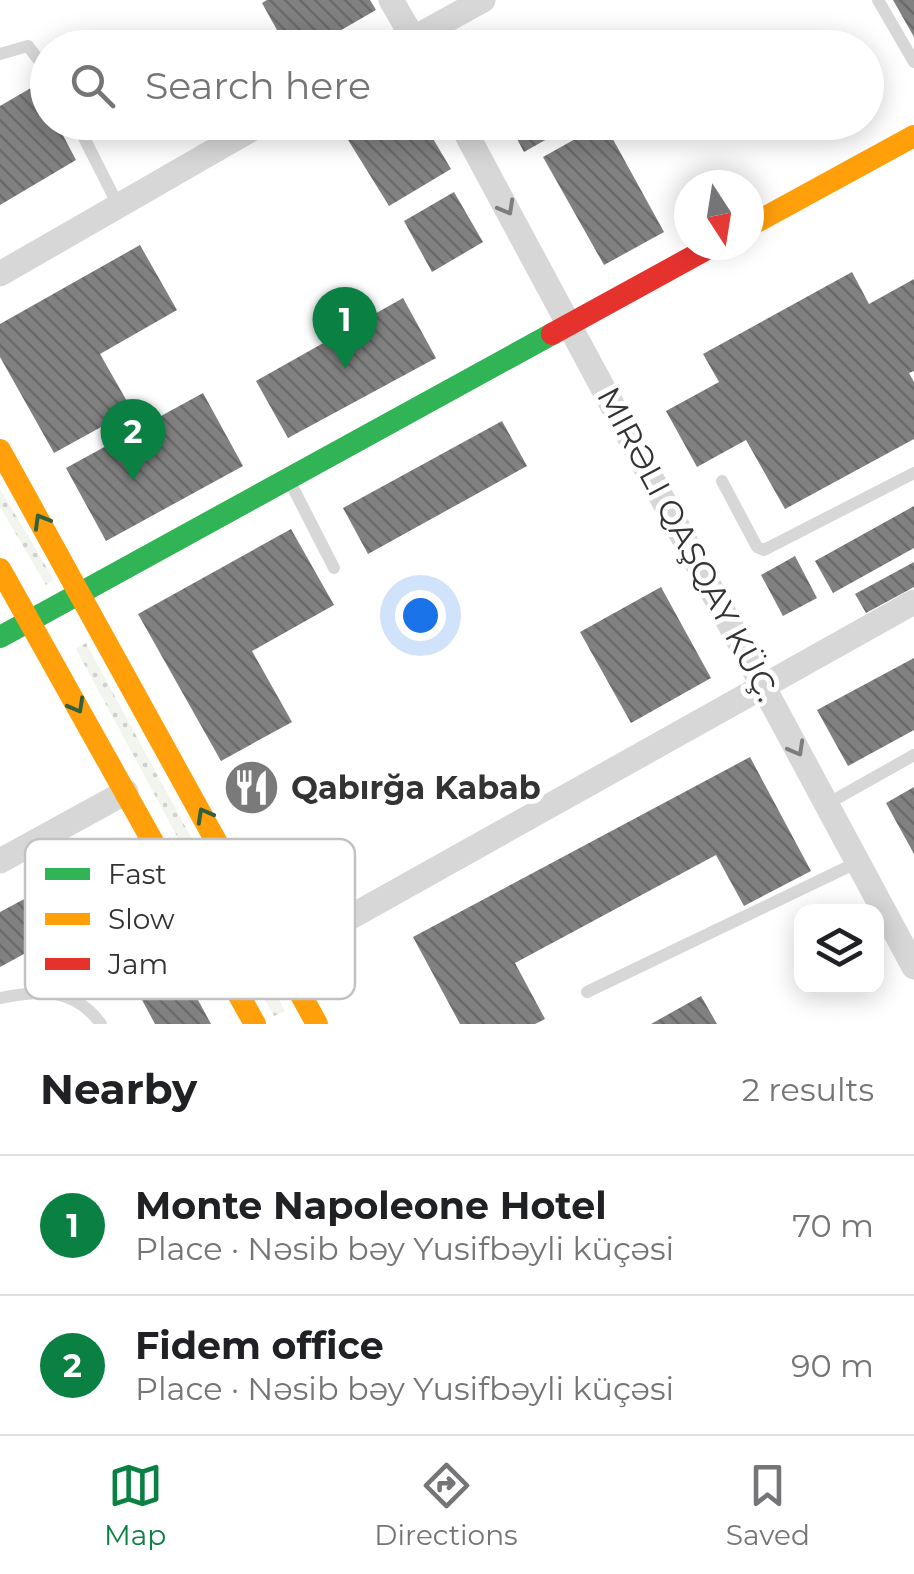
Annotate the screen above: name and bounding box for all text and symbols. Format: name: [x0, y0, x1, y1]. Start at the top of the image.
search box: [30, 30, 884, 140]
icon: search: [65, 58, 120, 113]
text: Search here: [145, 62, 371, 109]
north arrow: [674, 170, 764, 260]
one-way arrow: [495, 197, 515, 215]
pin: 1: [312, 286, 378, 369]
street label: MIRƏLI QAŞQAY KÜÇ.: [589, 380, 788, 707]
pin: 2: [100, 398, 166, 481]
one-way arrow: [34, 514, 53, 532]
your location: [395, 590, 446, 641]
one-way arrow: [65, 695, 85, 713]
one-way arrow: [784, 739, 804, 757]
restaurant icon: Qabırğa Kabab: [222, 758, 282, 818]
place label: Qabırğa Kabab: [291, 768, 541, 807]
one-way arrow: [196, 808, 216, 826]
legend: [25, 839, 355, 999]
text: Fast: [108, 857, 167, 891]
text: Slow: [108, 902, 175, 936]
map controls: [794, 904, 884, 994]
button: layers: [794, 904, 884, 994]
text: Jam: [107, 947, 168, 981]
text: Nearby: [40, 1063, 197, 1115]
text: 2 results: [742, 1070, 874, 1109]
text: Monte Napoleone Hotel: [135, 1182, 607, 1229]
text: 1: [66, 1206, 79, 1245]
text: 70 m: [792, 1206, 874, 1245]
text: Place · Nəsib bəy Yusifbəyli küçəsi: [135, 1229, 674, 1268]
text: Fidem office: [135, 1322, 384, 1369]
text: 2: [63, 1346, 82, 1385]
text: 90 m: [791, 1346, 874, 1385]
text: Place · Nəsib bəy Yusifbəyli küçəsi: [135, 1369, 674, 1408]
tab: Map: [104, 1458, 166, 1552]
tab: Directions: [374, 1458, 518, 1552]
tab: Saved: [726, 1458, 810, 1552]

